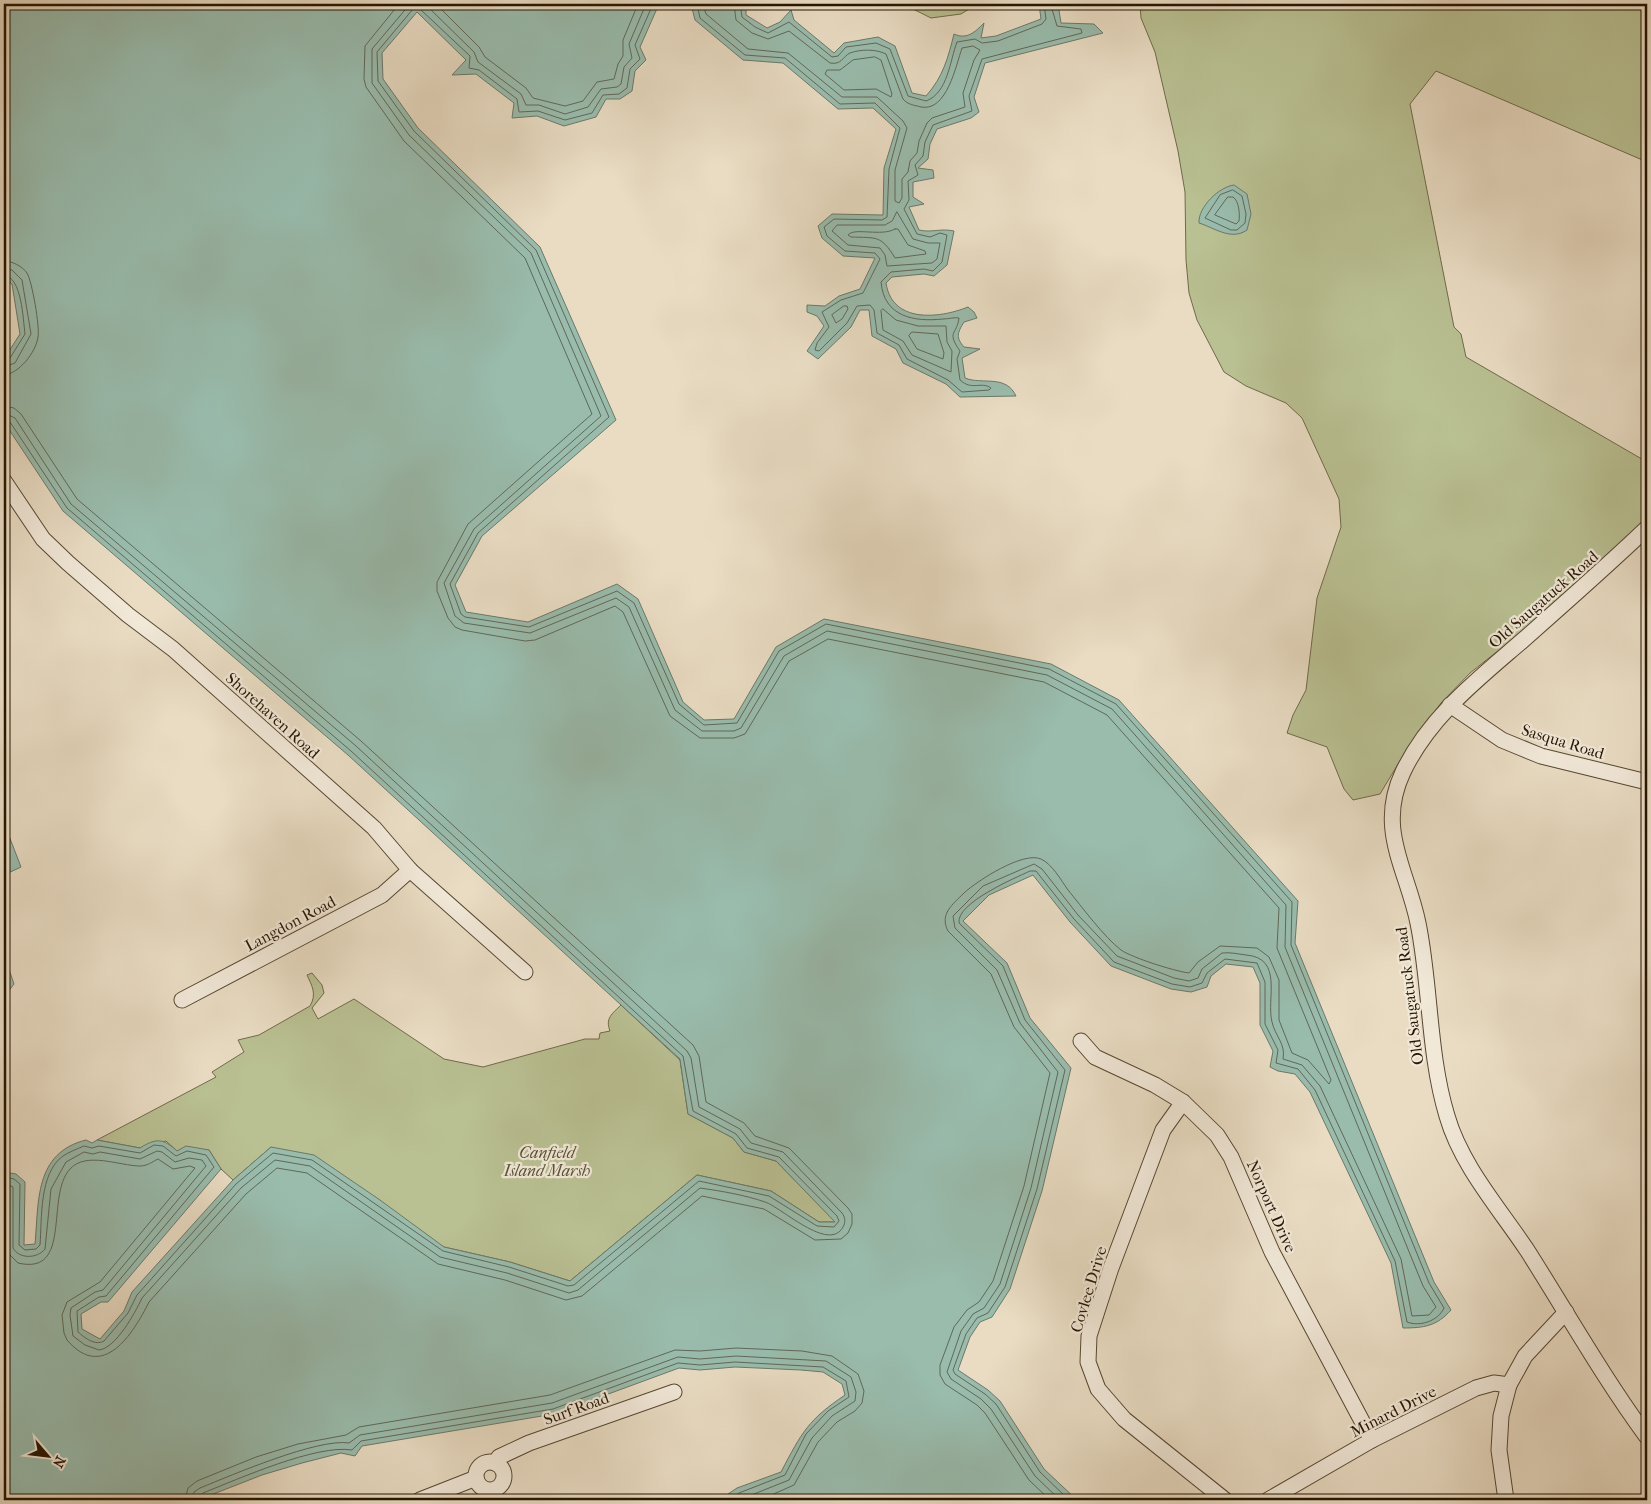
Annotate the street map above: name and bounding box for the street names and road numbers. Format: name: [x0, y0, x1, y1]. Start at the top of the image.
street label: Old Saugatuck Road: [1485, 547, 1602, 652]
street label: Shorehaven Road: [222, 668, 324, 763]
street label: Sasqua Road: [1519, 720, 1607, 763]
street label: Langdon Road: [242, 891, 339, 955]
street label: Old Saugatuck Road: [1392, 926, 1427, 1066]
street label: Norport Drive: [1243, 1157, 1300, 1255]
street label: Covlee Drive: [1066, 1244, 1111, 1335]
street label: Minard Drive: [1347, 1382, 1439, 1441]
street label: Surf Road: [541, 1388, 612, 1429]

